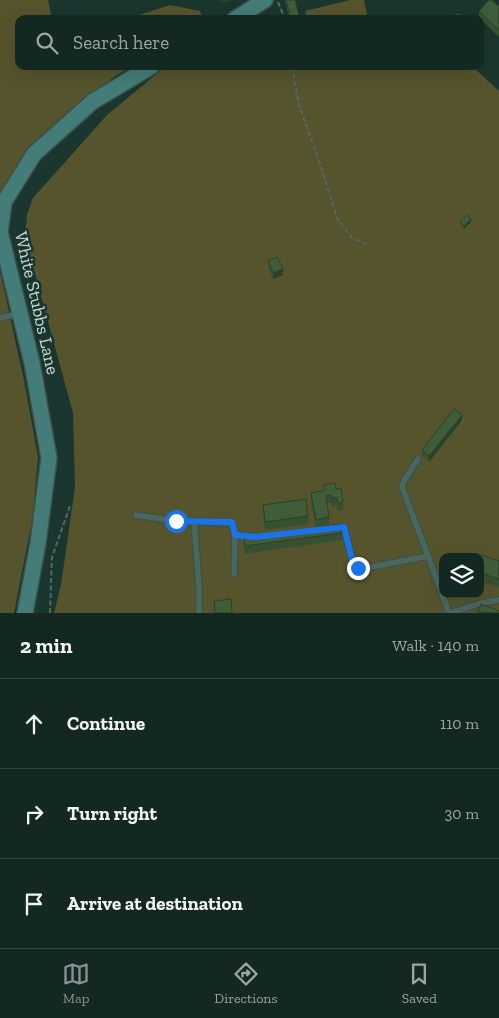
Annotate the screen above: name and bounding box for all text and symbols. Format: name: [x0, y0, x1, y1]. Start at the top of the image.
search box: [15, 15, 484, 70]
icon: search: [33, 29, 61, 57]
text: Search here: [73, 31, 169, 54]
street label: White Stubbs Lane: [10, 229, 64, 377]
route start: [165, 510, 188, 533]
map controls: [439, 553, 484, 598]
button: layers: [439, 553, 484, 598]
route end: [347, 557, 370, 580]
text: 2 min: [20, 633, 72, 658]
text: Walk · 140 m: [392, 636, 479, 655]
icon: ahead: [20, 710, 48, 738]
text: Continue: [67, 712, 145, 735]
text: 110 m: [440, 714, 479, 733]
icon: right: [20, 800, 48, 828]
text: Turn right: [67, 802, 157, 825]
text: 30 m: [445, 804, 479, 823]
icon: arrive: [20, 890, 48, 918]
text: Arrive at destination: [67, 892, 243, 915]
tab: Map: [62, 960, 90, 1007]
tab: Directions: [214, 960, 278, 1007]
tab: Saved: [402, 960, 437, 1007]

